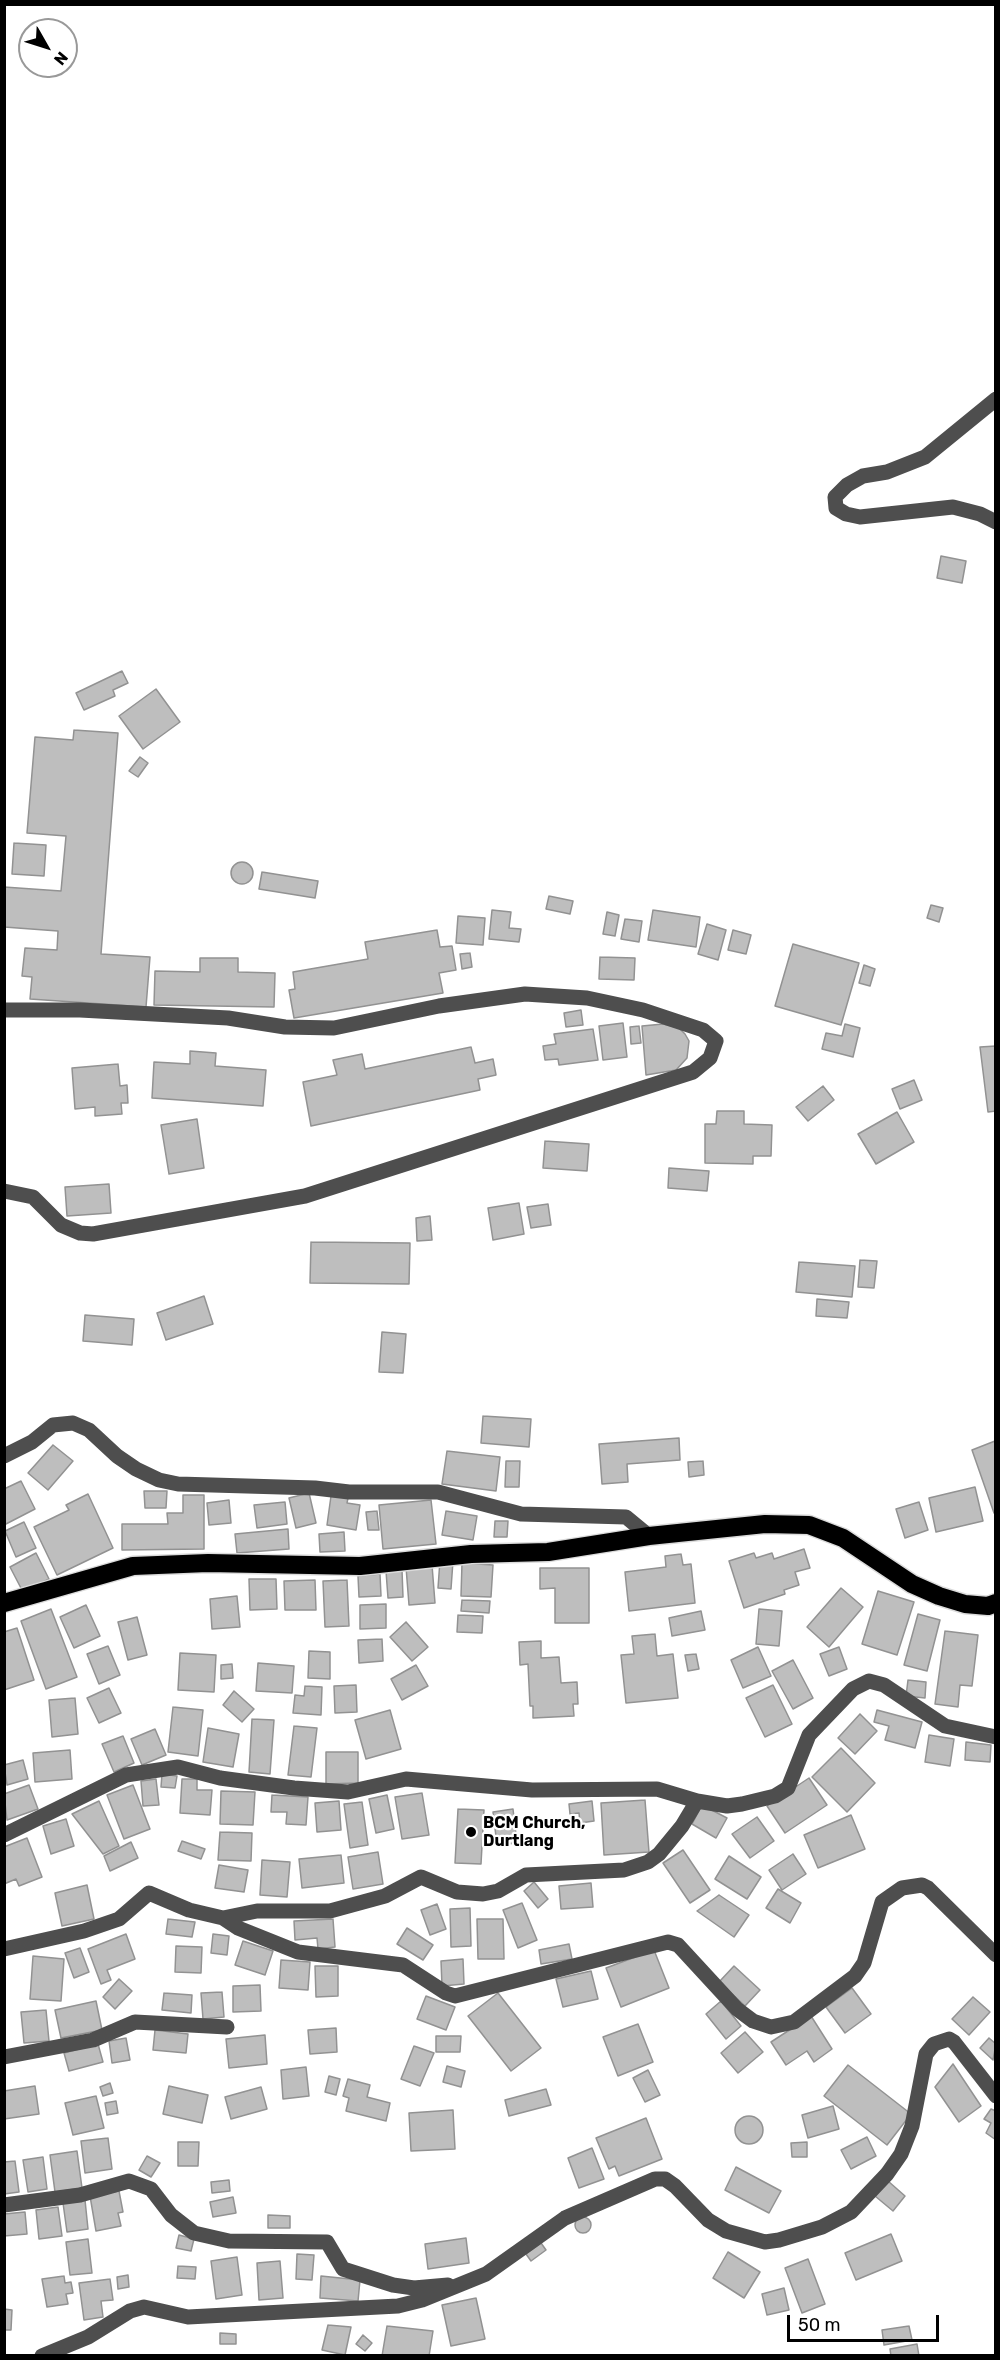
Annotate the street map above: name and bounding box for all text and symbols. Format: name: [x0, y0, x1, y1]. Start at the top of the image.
north arrow: [18, 18, 78, 78]
text: N: [50, 48, 72, 69]
place label: BCM Church, Durtlang: [483, 1813, 586, 1851]
marker: BCM Church, Durtlang: [464, 1825, 478, 1839]
scale bar: [790, 2303, 942, 2341]
text: 50 m: [798, 2314, 841, 2336]

